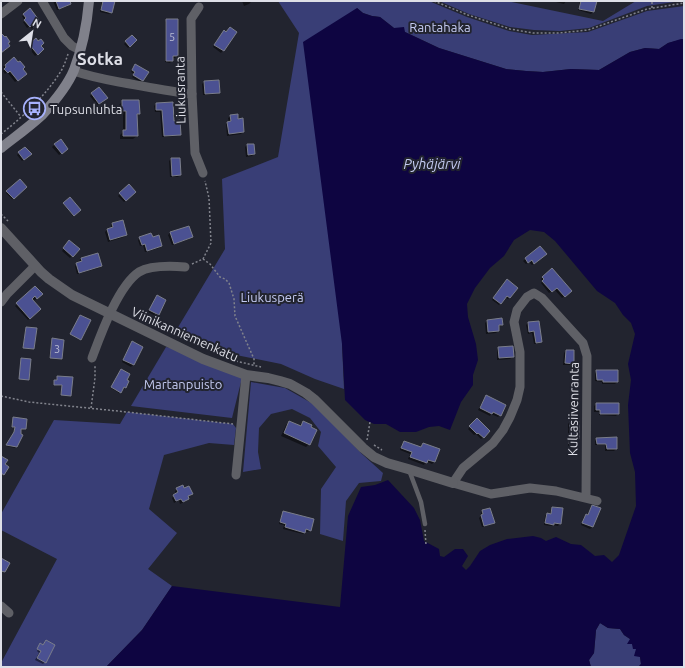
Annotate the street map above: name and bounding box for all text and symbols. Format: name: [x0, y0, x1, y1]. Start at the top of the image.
north arrow: [12, 12, 52, 52]
text: N: [30, 16, 44, 31]
park label: Rantahaka: [409, 20, 471, 34]
house number: 5: [169, 31, 175, 43]
district label: Sotka: [77, 49, 123, 68]
street label: Liukusranta: [172, 56, 188, 124]
bus stop icon: Tupsunluhta: [22, 96, 48, 122]
place label: Tupsunluhta: [50, 102, 122, 116]
water label: Pyhäjärvi: [403, 156, 461, 172]
park label: Liukusperä: [240, 290, 304, 304]
street label: Viinikanniemenkatu: [129, 304, 241, 364]
house number: 3: [54, 343, 60, 355]
street label: Kultasiivenranta: [565, 362, 581, 456]
park label: Martanpuisto: [144, 377, 222, 391]

